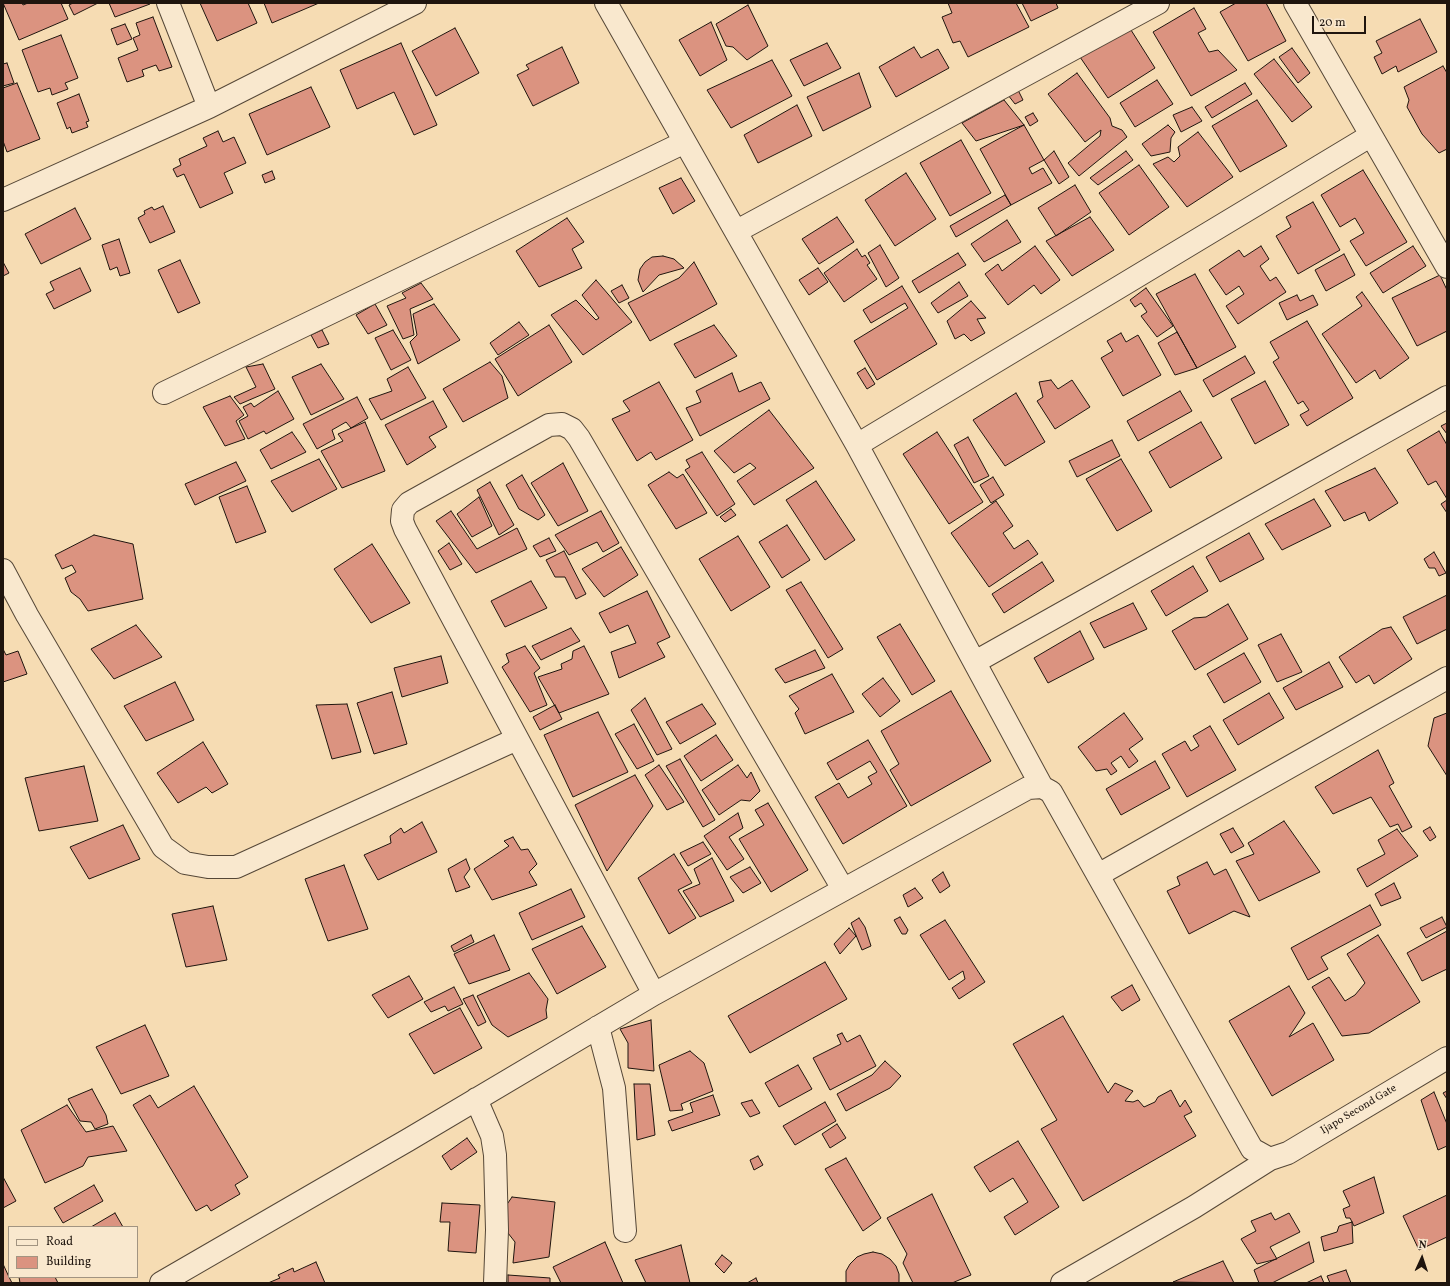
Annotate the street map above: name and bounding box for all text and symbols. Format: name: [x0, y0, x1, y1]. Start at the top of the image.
scale bar: [1314, 8, 1368, 34]
text: 20 m: [1319, 15, 1346, 31]
street label: Ijapo Second Gate: [1319, 1082, 1399, 1138]
legend: [8, 1226, 138, 1278]
text: Road: [46, 1234, 73, 1250]
north arrow: [1402, 1238, 1442, 1278]
text: N: [1418, 1238, 1427, 1253]
text: Building: [46, 1254, 91, 1270]

